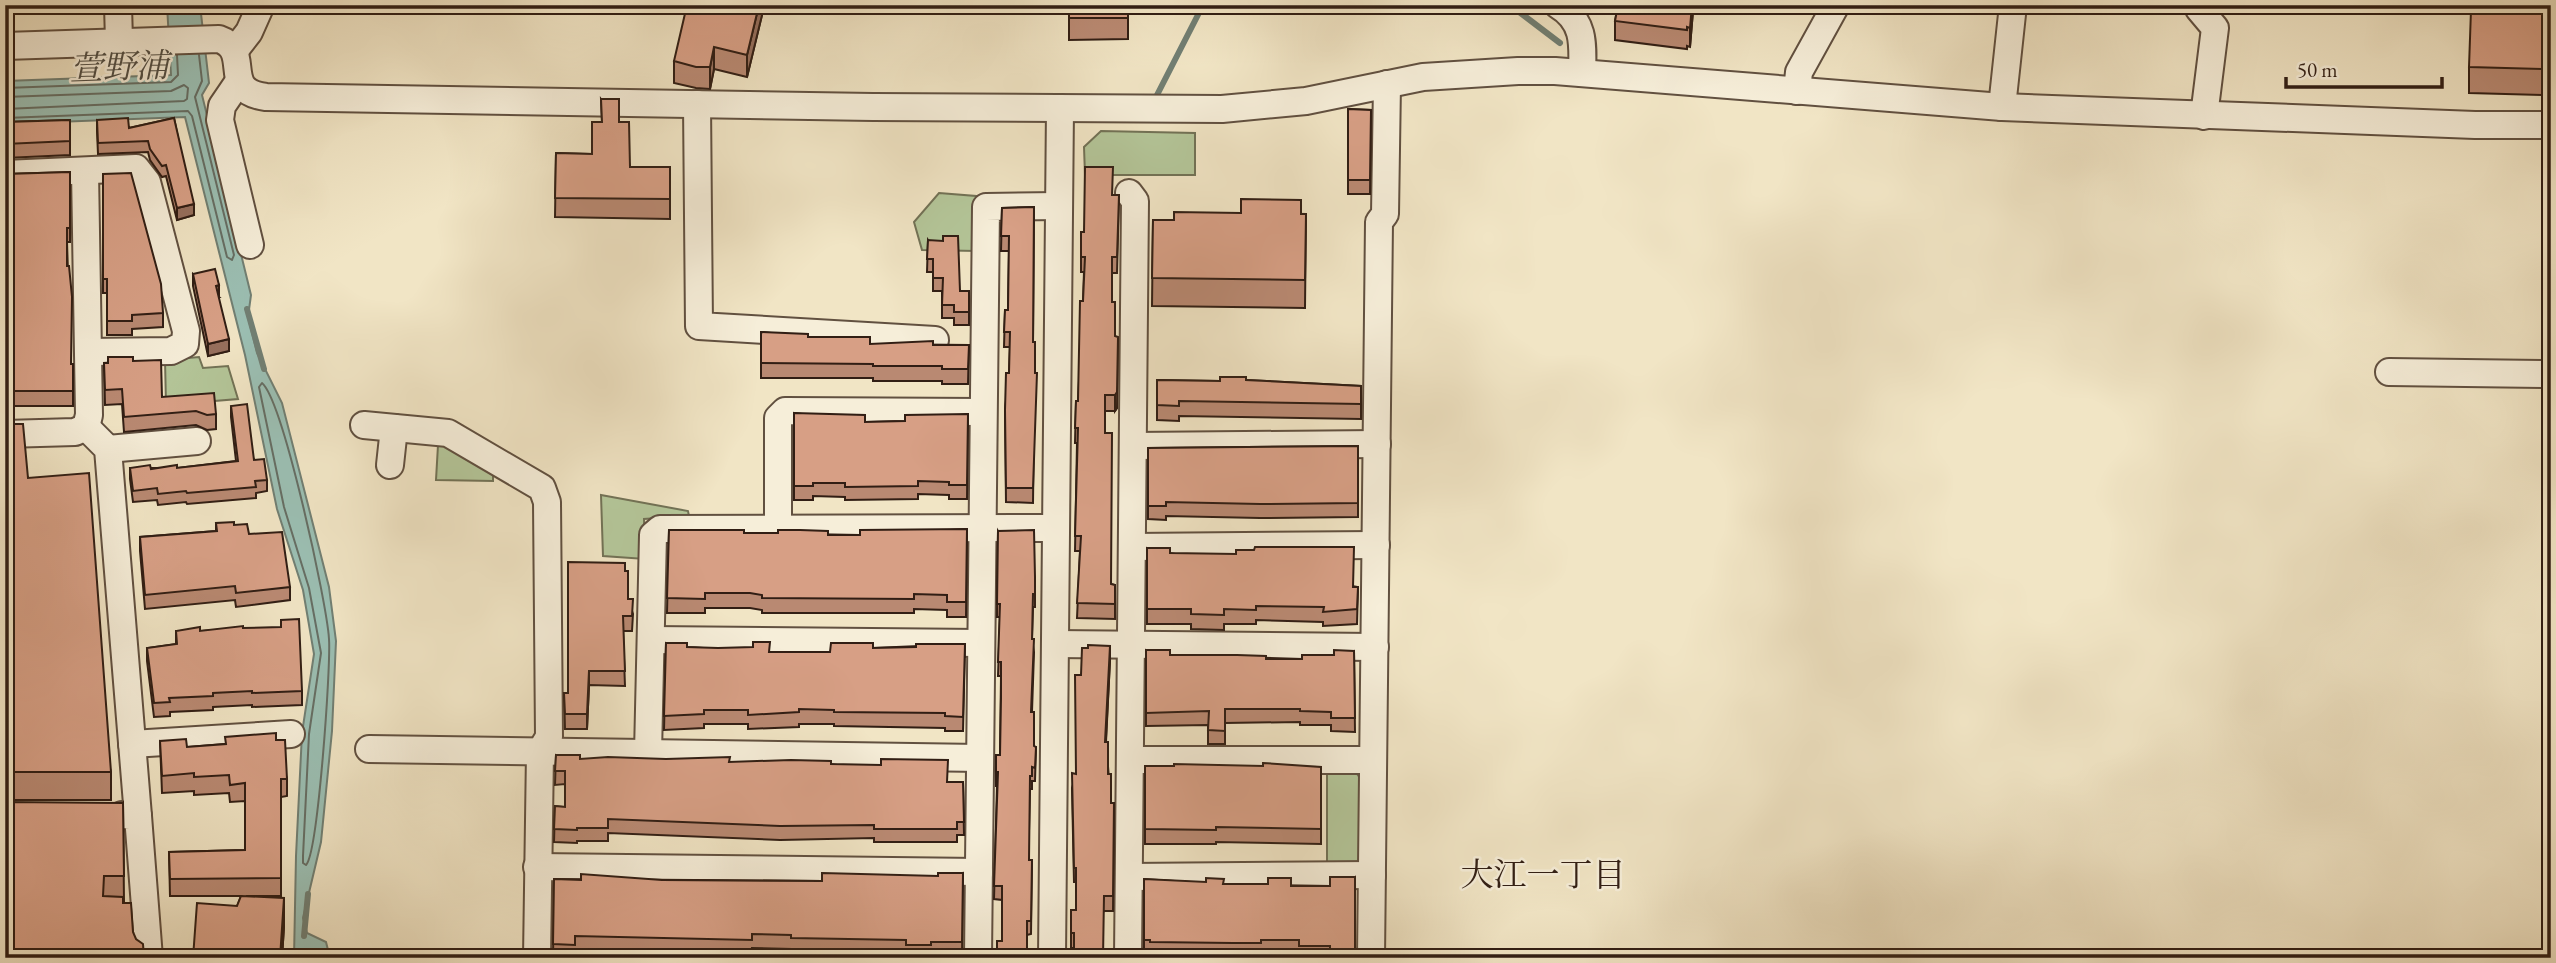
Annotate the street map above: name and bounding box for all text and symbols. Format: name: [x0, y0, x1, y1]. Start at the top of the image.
water label: 萱野浦: [69, 43, 174, 90]
scale bar: [2286, 46, 2442, 90]
text: 50 m: [2297, 56, 2338, 83]
district label: 大江一丁目: [1461, 853, 1626, 896]

